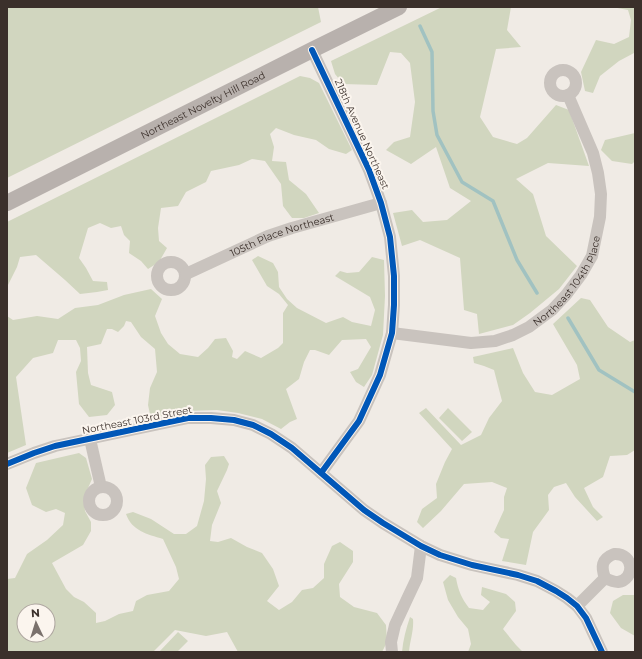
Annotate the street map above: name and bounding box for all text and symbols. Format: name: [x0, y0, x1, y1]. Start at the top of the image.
street label: Northeast Novelty Hill Road: [138, 68, 267, 142]
street label: 218th Avenue Northeast: [332, 77, 392, 191]
street label: 105th Place Northeast: [228, 210, 335, 259]
street label: Northeast 104th Place: [530, 235, 603, 329]
street label: Northeast 103rd Street: [81, 403, 193, 437]
north arrow: [16, 603, 56, 643]
text: N: [30, 606, 40, 620]

